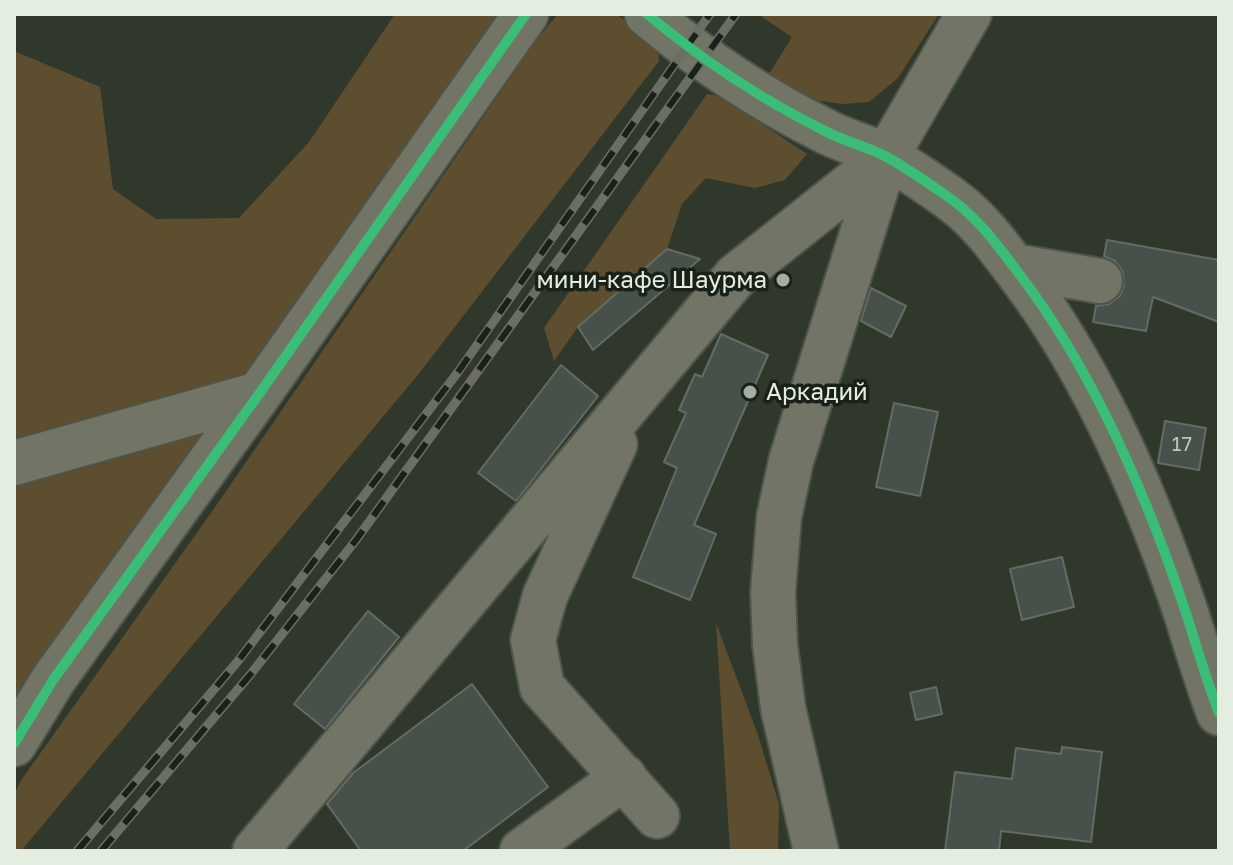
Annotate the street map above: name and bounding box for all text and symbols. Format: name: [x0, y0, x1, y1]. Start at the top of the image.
place label: мини-кафе Шаурма: [536, 266, 767, 294]
marker: мини-кафе Шаурма: [774, 271, 792, 289]
place label: Аркадий: [766, 378, 868, 406]
marker: Аркадий: [741, 383, 759, 401]
house number: 17: [1172, 433, 1192, 457]

